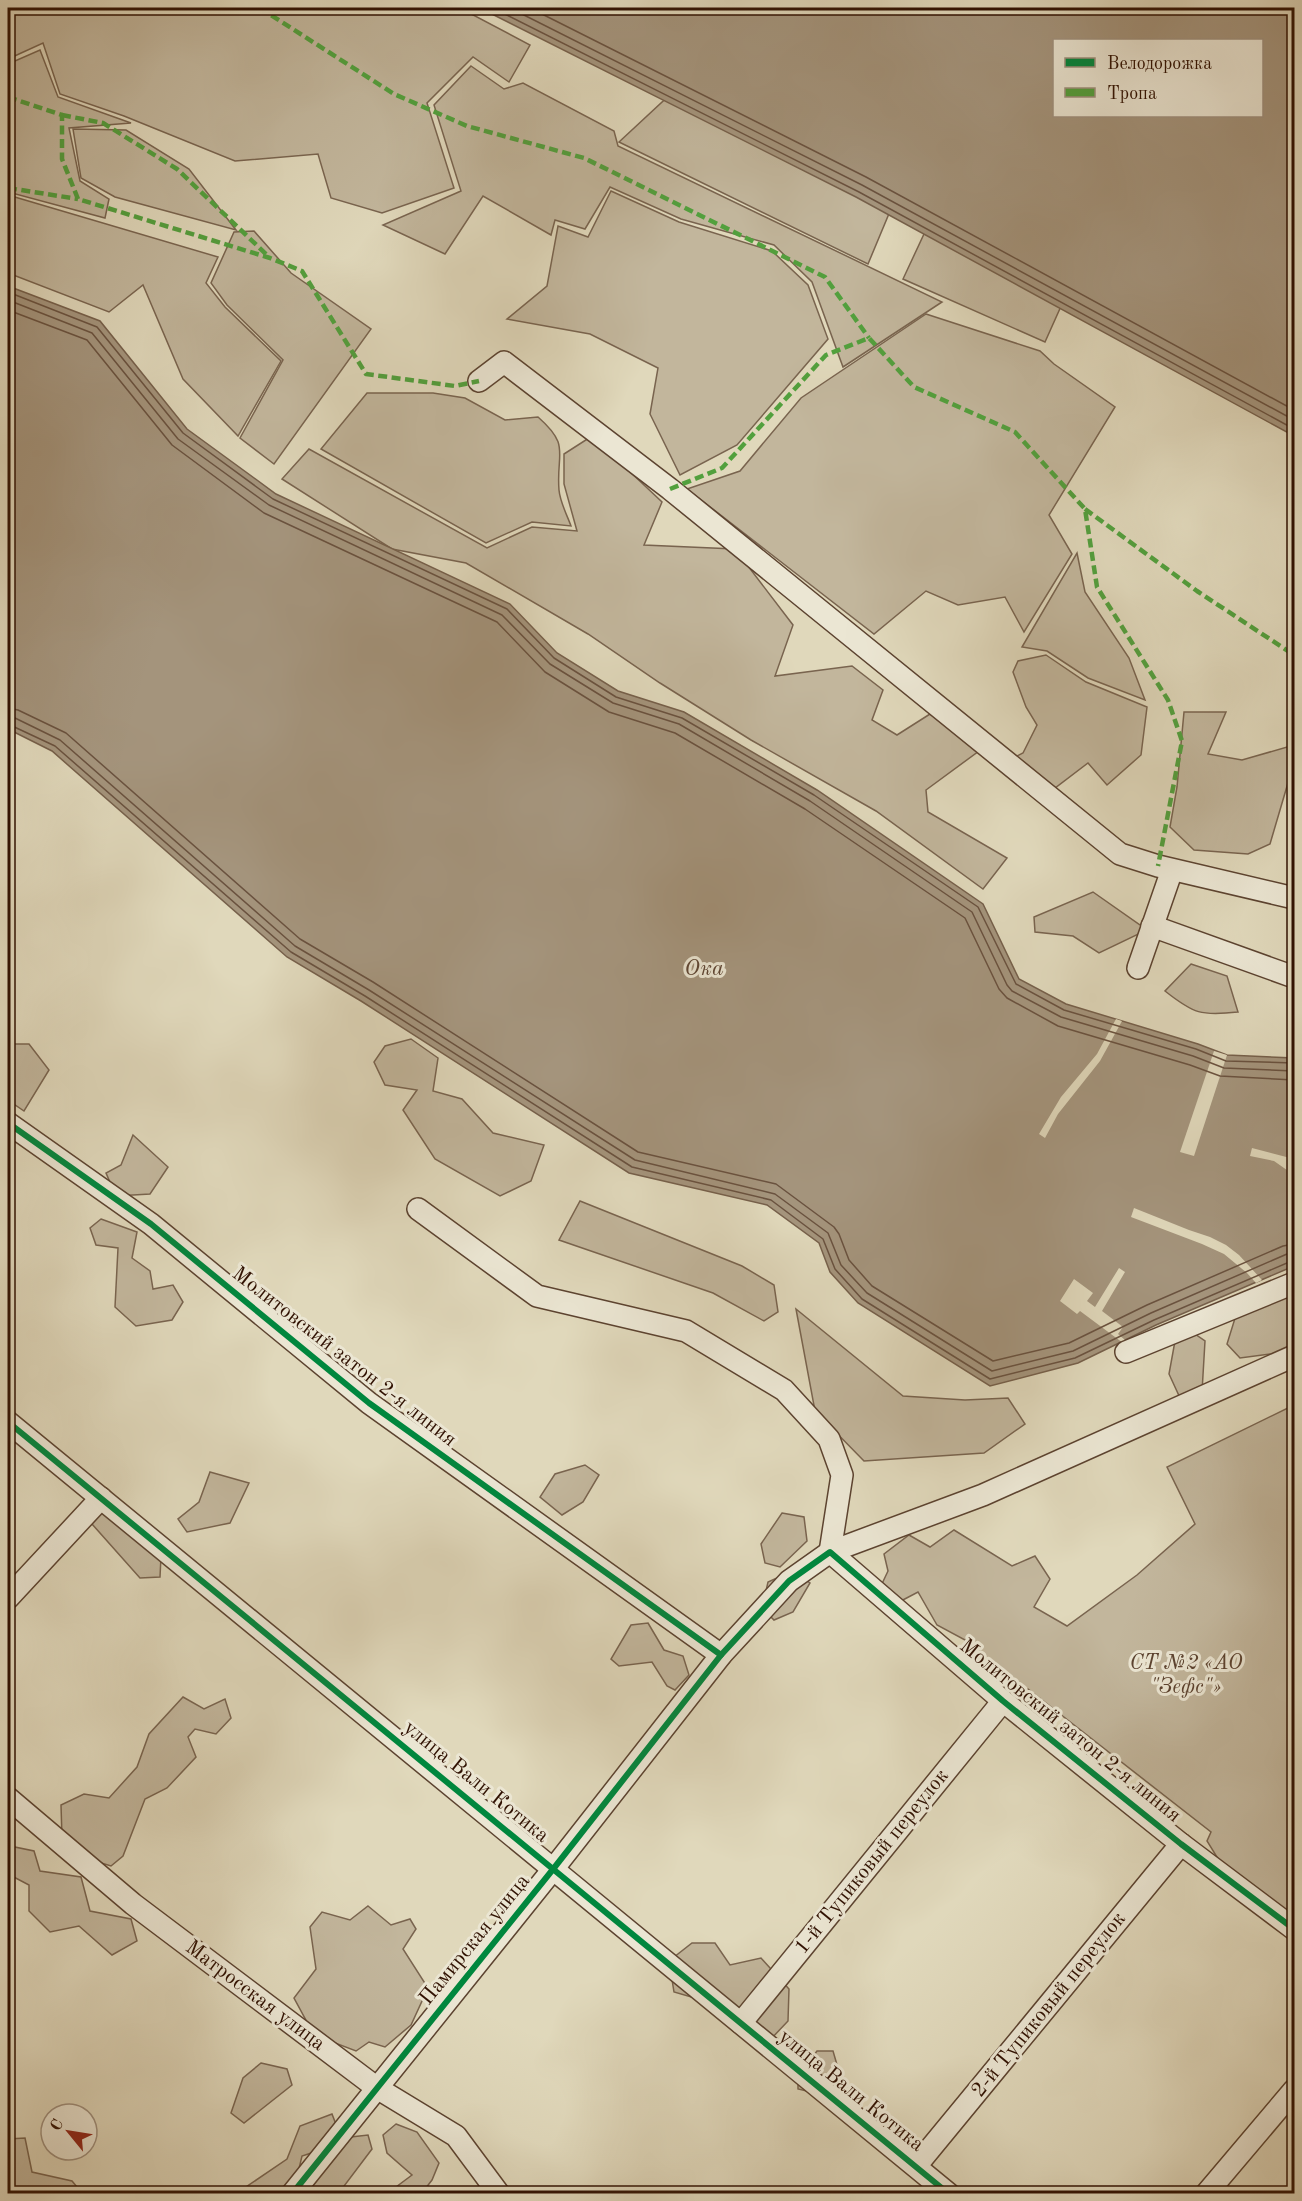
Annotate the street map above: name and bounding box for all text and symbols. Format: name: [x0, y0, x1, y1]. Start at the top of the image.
legend: [1053, 39, 1263, 117]
text: Велодорожка: [1107, 55, 1212, 73]
text: Тропа: [1107, 85, 1157, 103]
water label: Ока: [684, 958, 724, 980]
street label: Молитовский затон 2-я линия: [228, 1263, 460, 1451]
street label: Молитовский затон 2-я линия: [955, 1635, 1185, 1827]
park label: СТ №2 «АО "Зефс"»: [1129, 1653, 1243, 1698]
street label: улица Вали Котика: [399, 1717, 553, 1847]
street label: 1-й Тупиковый переулок: [791, 1765, 953, 1959]
street label: Памирская улица: [416, 1871, 534, 2009]
street label: 2-й Тупиковый переулок: [968, 1908, 1130, 2102]
street label: Матросская улица: [181, 1937, 329, 2055]
street label: улица Вали Котика: [774, 2026, 928, 2156]
north arrow: [39, 2102, 99, 2162]
text: С: [48, 2117, 67, 2134]

